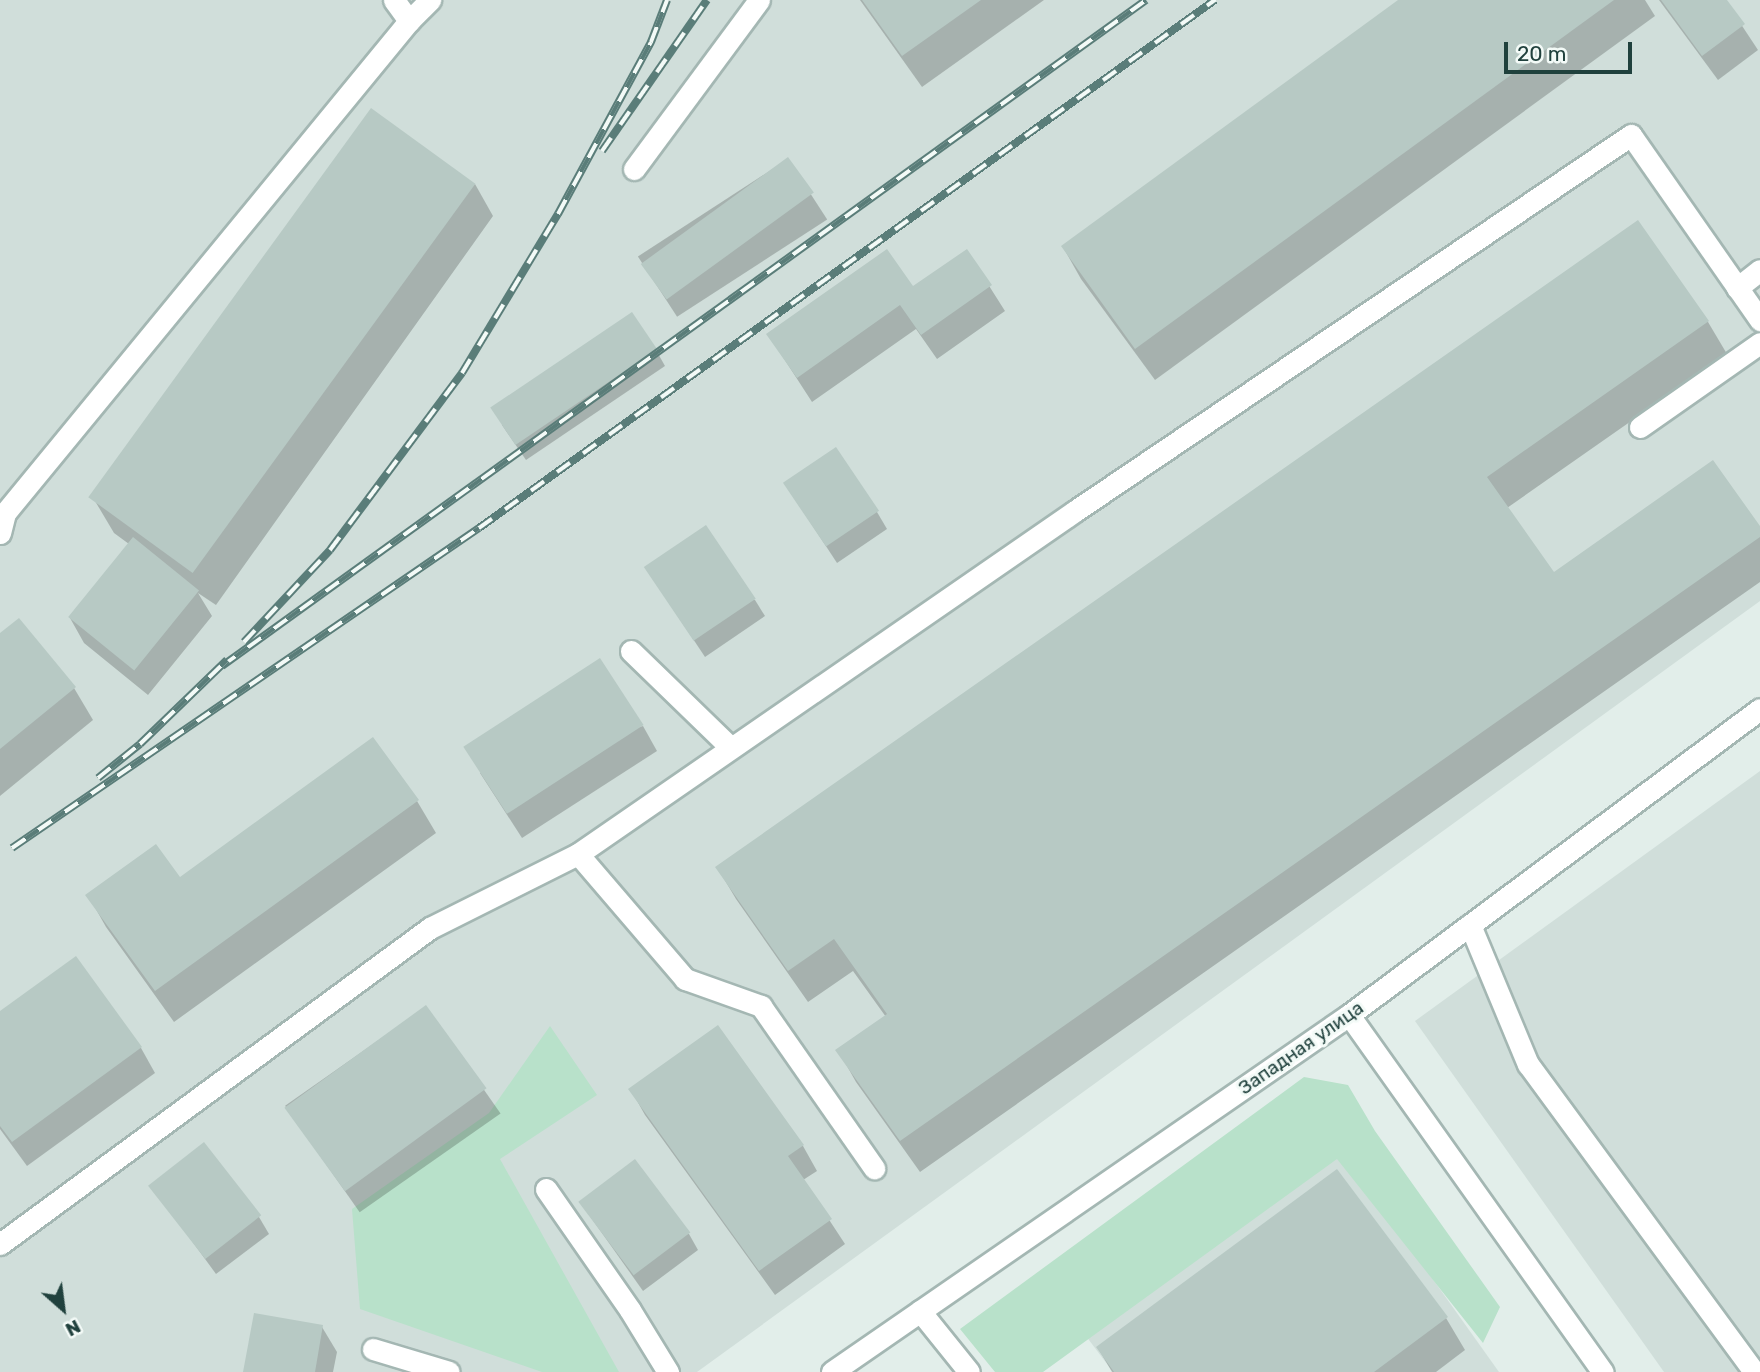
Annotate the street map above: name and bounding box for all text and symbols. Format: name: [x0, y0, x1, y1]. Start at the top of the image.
scale bar: [1508, 28, 1636, 72]
text: 20 m: [1517, 41, 1566, 66]
street label: Западная улица: [1234, 996, 1368, 1100]
north arrow: [28, 1274, 98, 1344]
text: N: [62, 1315, 85, 1341]

